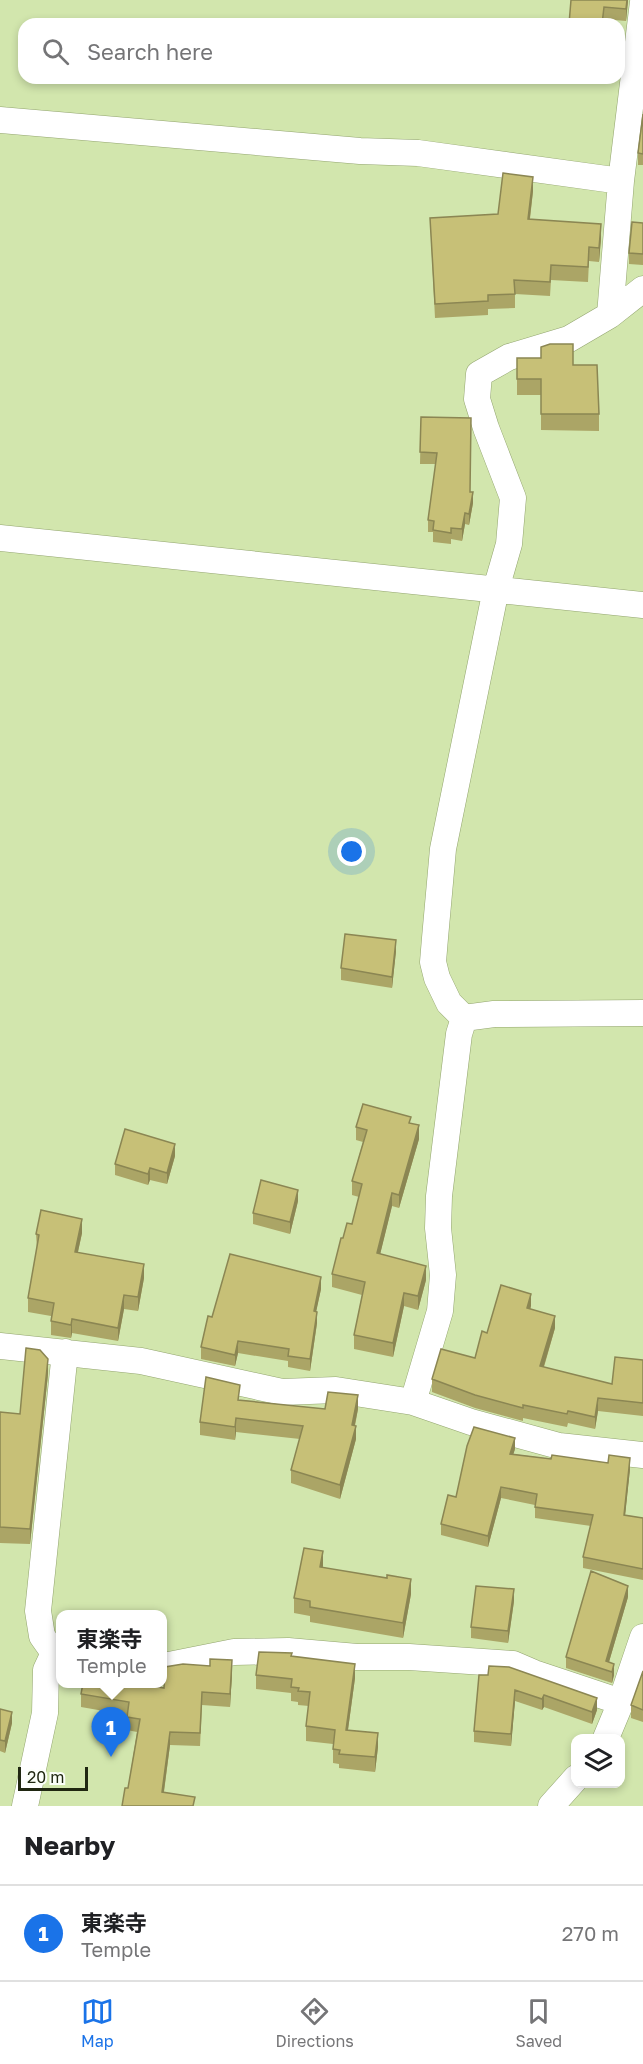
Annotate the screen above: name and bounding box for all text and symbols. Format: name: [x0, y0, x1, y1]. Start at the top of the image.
search box: [18, 18, 625, 84]
icon: search: [39, 35, 72, 68]
text: Search here: [87, 38, 213, 65]
your location: [337, 837, 366, 866]
popup: [56, 1610, 167, 1688]
text: 東楽寺: [77, 1625, 143, 1652]
text: Temple: [77, 1653, 147, 1677]
pin: 1: [92, 1708, 130, 1757]
map controls: [571, 1734, 625, 1788]
button: layers: [571, 1734, 625, 1788]
scale bar: [18, 1764, 88, 1792]
text: 20 m: [27, 1767, 64, 1787]
text: Nearby: [24, 1830, 115, 1861]
text: 東楽寺: [81, 1909, 147, 1936]
text: 1: [38, 1921, 49, 1945]
text: 270 m: [562, 1921, 619, 1945]
text: Temple: [81, 1937, 151, 1961]
tab: Map: [81, 1995, 114, 2051]
tab: Directions: [276, 1995, 354, 2051]
tab: Saved: [515, 1995, 562, 2051]

